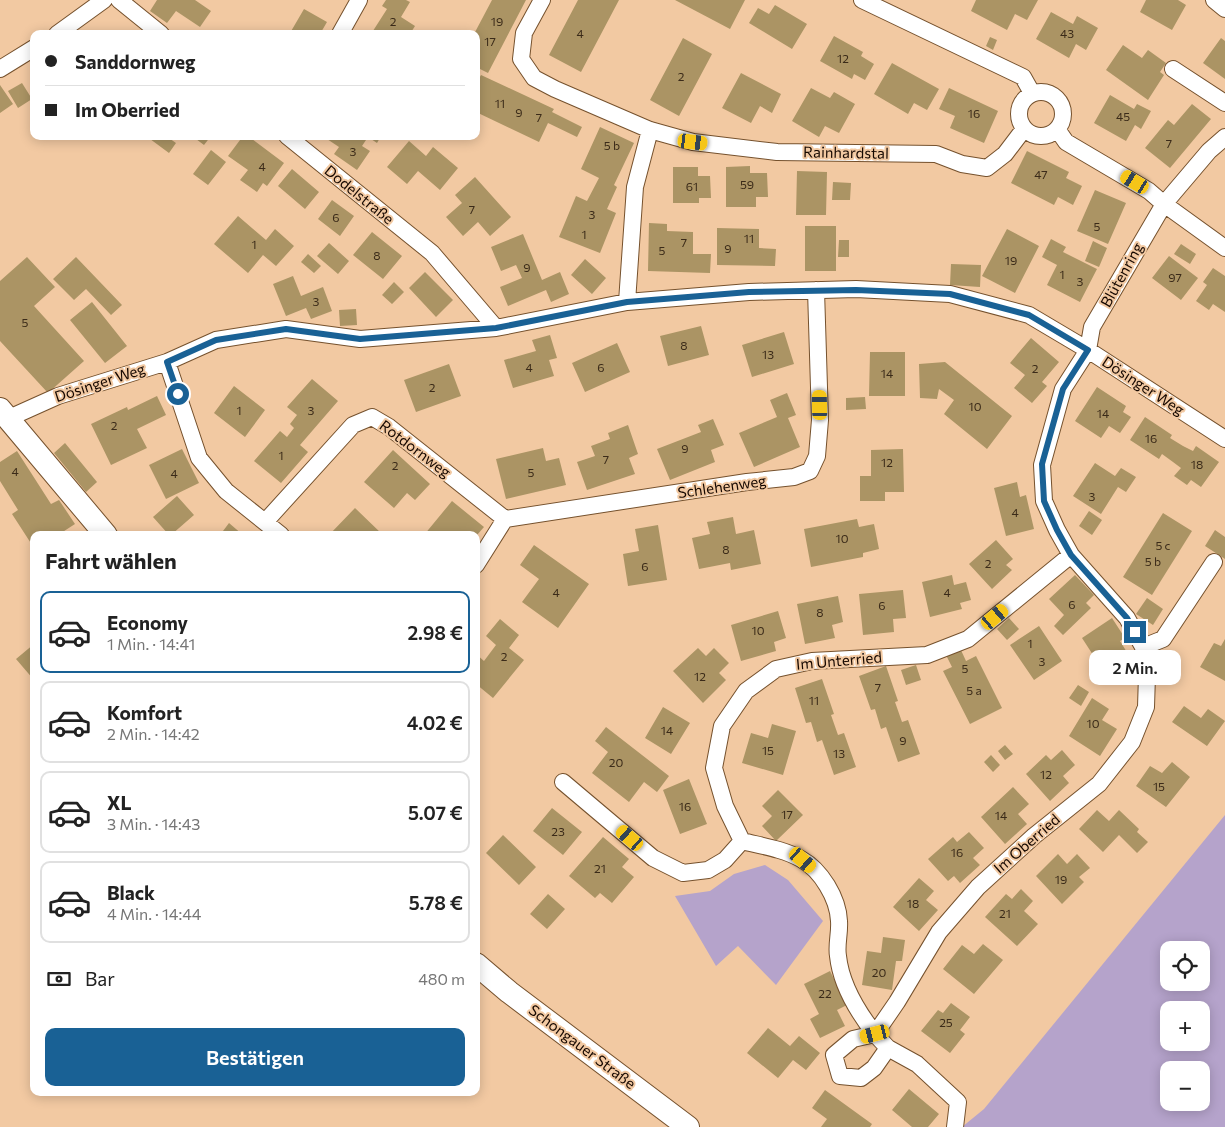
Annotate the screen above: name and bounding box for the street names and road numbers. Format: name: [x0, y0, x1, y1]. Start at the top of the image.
street label: Rainhardstal: [803, 142, 889, 162]
street label: Dodelstraße: [321, 161, 398, 228]
street label: Blütenring: [1096, 239, 1146, 310]
street label: Dösinger Weg: [1099, 352, 1188, 418]
street label: Dösinger Weg: [52, 359, 147, 405]
street label: Rotdornweg: [377, 416, 455, 481]
street label: Schlehenweg: [676, 471, 767, 501]
street label: Im Unterried: [795, 647, 883, 673]
street label: Im Oberried: [990, 810, 1063, 877]
street label: Schongauer Straße: [526, 1000, 640, 1092]

